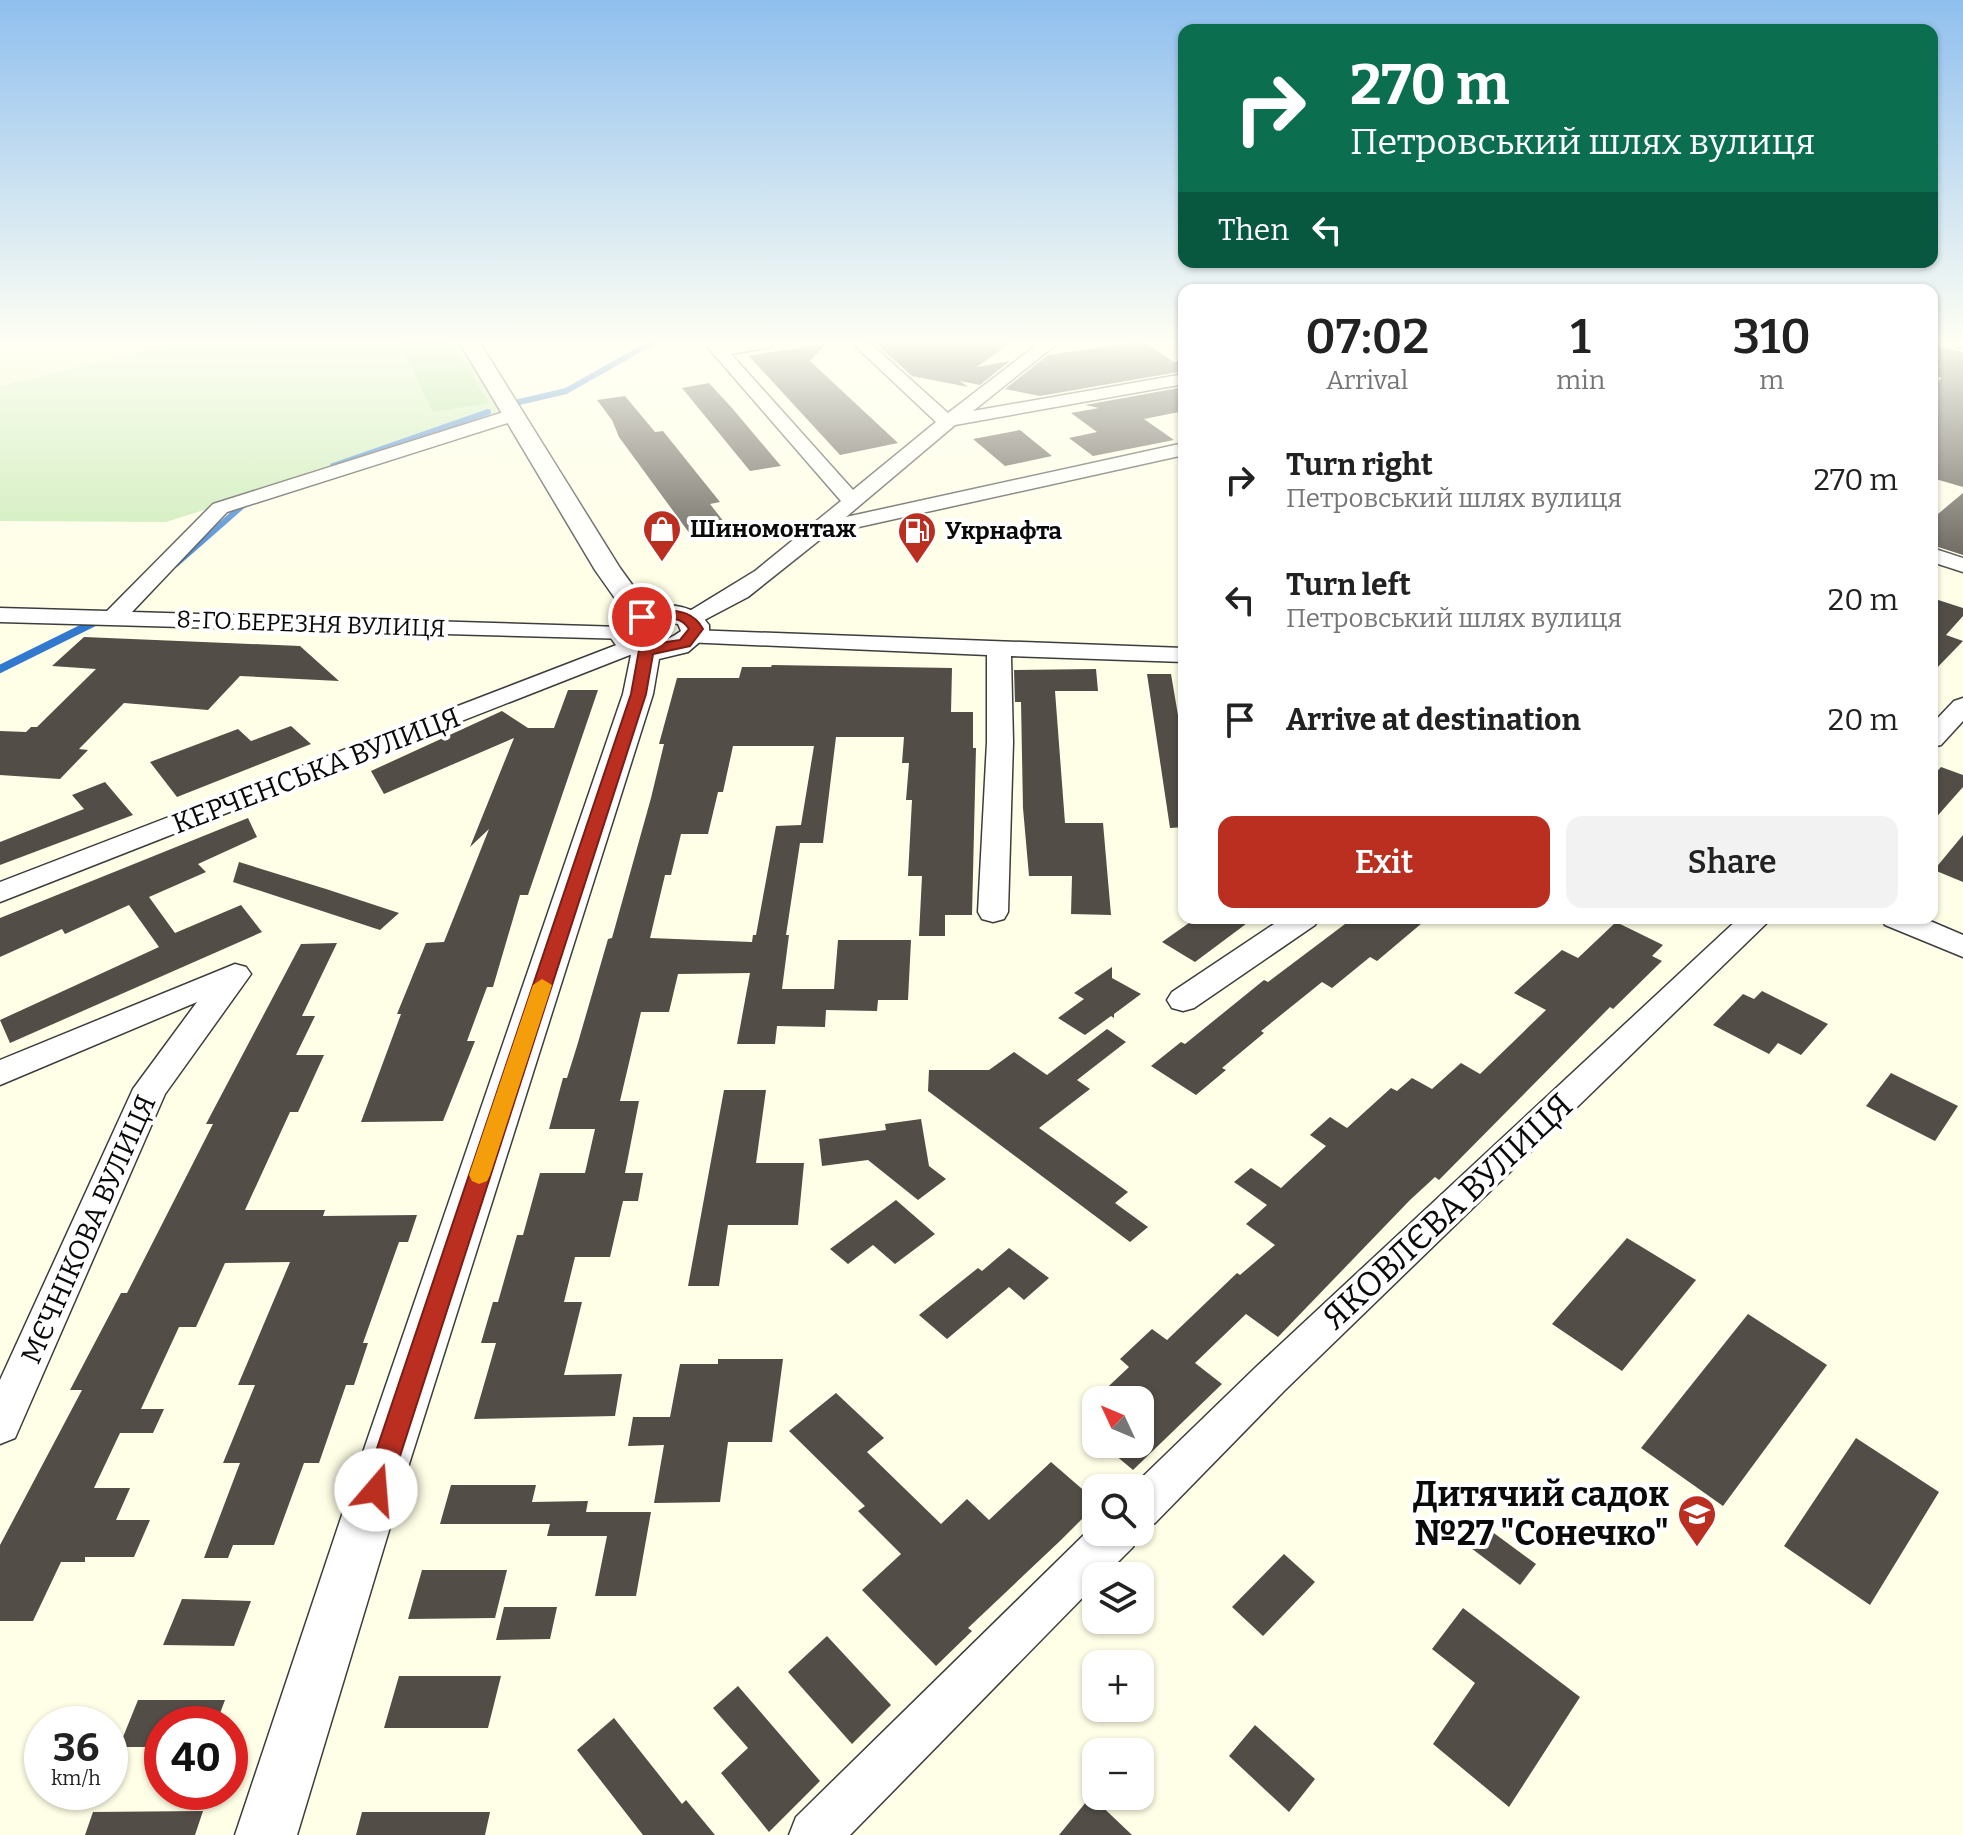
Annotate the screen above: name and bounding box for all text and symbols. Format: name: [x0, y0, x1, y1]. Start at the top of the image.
text: 270 m: [1350, 52, 1510, 119]
icon: right: [1218, 56, 1322, 160]
text: Петровський шлях вулиця: [1350, 120, 1815, 164]
icon: left: [1305, 208, 1349, 252]
text: Then: [1218, 212, 1289, 248]
text: 07:02: [1305, 308, 1429, 366]
text: 1: [1571, 308, 1591, 366]
text: 310: [1732, 308, 1811, 366]
text: Arrival: [1326, 365, 1408, 396]
text: min: [1556, 365, 1605, 396]
text: m: [1759, 365, 1784, 396]
text: Turn right: [1286, 447, 1433, 483]
icon: right: [1218, 458, 1262, 502]
text: 270 m: [1814, 462, 1898, 498]
text: Петровський шлях вулиця: [1286, 483, 1622, 514]
shop icon: Шиномонтаж: [641, 508, 683, 563]
fuel station icon: Укрнафта: [896, 510, 938, 565]
place label: Шиномонтаж: [690, 515, 857, 543]
place label: Укрнафта: [945, 517, 1063, 545]
text: Turn left: [1286, 567, 1411, 603]
icon: left: [1218, 578, 1262, 622]
text: 20 m: [1828, 582, 1898, 618]
pin: [608, 583, 676, 651]
icon: arrive: [620, 595, 664, 639]
text: Петровський шлях вулиця: [1286, 603, 1622, 634]
street label: 8-ГО БЕРЕЗНЯ ВУЛИЦЯ: [176, 605, 446, 643]
icon: arrive: [1218, 698, 1262, 742]
street label: КЕРЧЕНСЬКА ВУЛИЦЯ: [168, 700, 465, 841]
text: Arrive at destination: [1286, 702, 1581, 738]
text: 20 m: [1828, 702, 1898, 738]
button: Exit: [1218, 816, 1550, 908]
button: Share: [1566, 816, 1898, 908]
street label: ЯКОВЛЄВА ВУЛИЦЯ: [1314, 1085, 1581, 1338]
street label: МЄЧНІКОВА ВУЛИЦЯ: [14, 1090, 163, 1369]
north arrow: [1082, 1386, 1154, 1458]
map controls: [1082, 1386, 1154, 1810]
position arrow: [334, 1448, 418, 1532]
button: search: [1082, 1474, 1154, 1546]
place label: Дитячий садок №27 "Сонечко": [1413, 1474, 1669, 1554]
school or university icon: Дитячий садок №27 "Сонечко": [1676, 1493, 1718, 1548]
button: layers: [1082, 1562, 1154, 1634]
button: +: [1082, 1650, 1154, 1722]
speed limit sign: 40: [144, 1706, 248, 1810]
text: 36: [53, 1724, 99, 1772]
button: −: [1082, 1738, 1154, 1810]
text: km/h: [51, 1766, 101, 1790]

